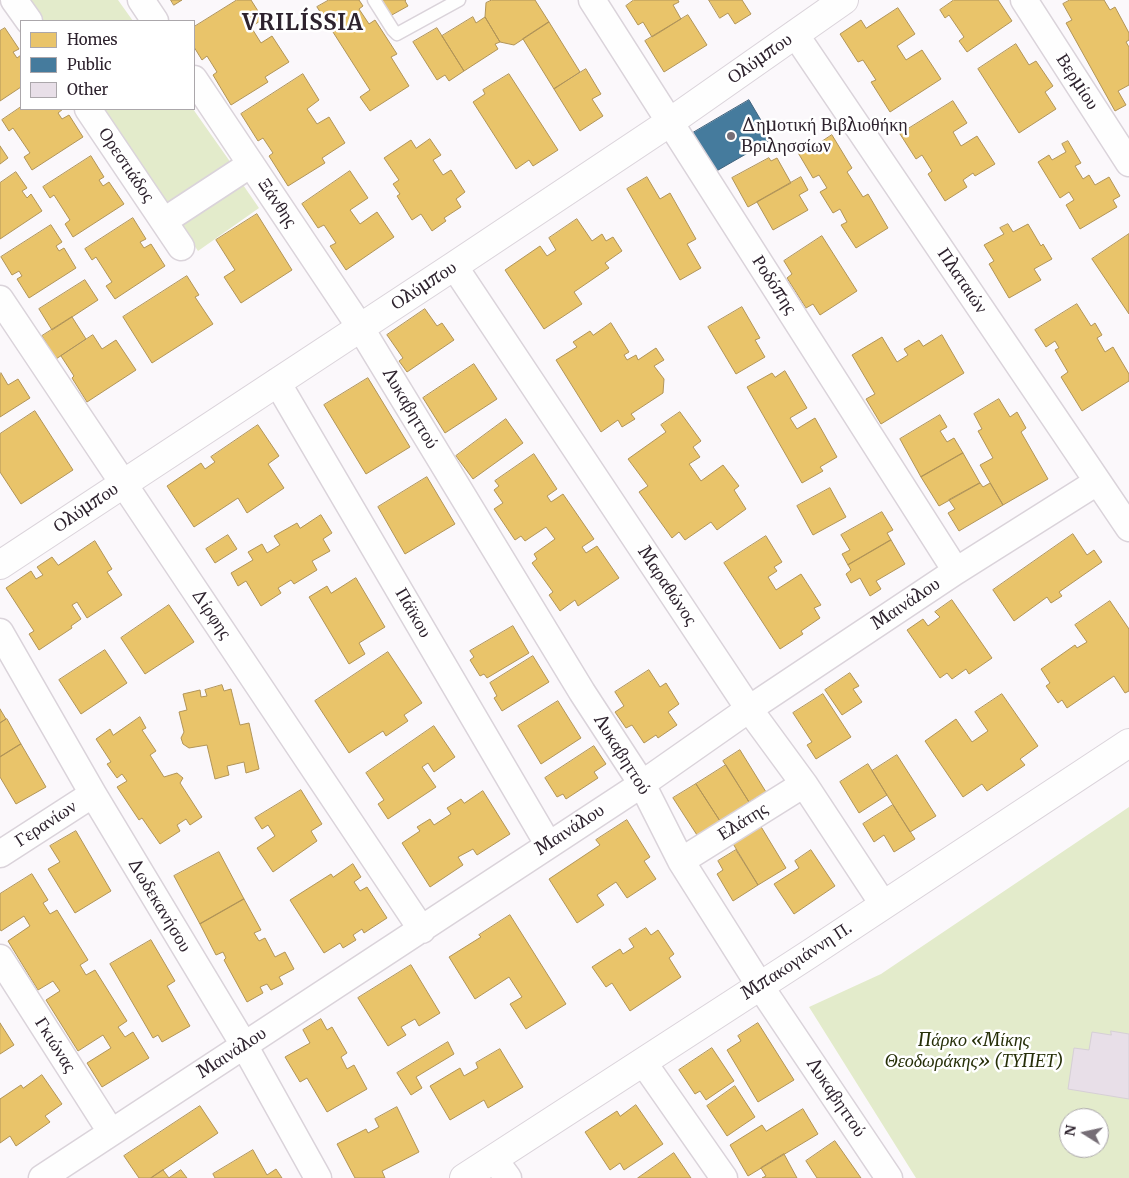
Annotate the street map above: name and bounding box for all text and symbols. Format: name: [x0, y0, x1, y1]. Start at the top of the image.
district label: VRILÍSSIA: [241, 11, 365, 37]
legend: [20, 20, 195, 110]
street label: Ολύμπου: [724, 29, 796, 89]
text: Homes: [67, 30, 118, 49]
street label: Βερμίου: [1051, 50, 1103, 114]
text: Public: [67, 55, 112, 74]
text: Other: [67, 80, 108, 99]
place label: Δημοτική Βιβλιοθήκη Βριλησσίων: [741, 115, 908, 158]
street label: Ορεστιάδος: [93, 124, 159, 206]
marker: Δημοτική Βιβλιοθήκη Βριλησσίων: [725, 130, 737, 142]
street label: Ξάνθης: [253, 174, 301, 232]
street label: Πλαταιών: [932, 244, 992, 318]
street label: Ροδόπης: [747, 252, 801, 318]
street label: Ολύμπου: [387, 257, 461, 315]
street label: Λυκαβηττού: [378, 365, 442, 453]
street label: Ολύμπου: [49, 478, 123, 538]
street label: Μαραθώνος: [633, 542, 701, 630]
street label: Μαινάλου: [868, 573, 944, 635]
street label: Πάϊκου: [390, 584, 436, 642]
street label: Δίρφης: [186, 585, 236, 643]
street label: Λυκαβηττού: [589, 711, 655, 799]
street label: Γερανίων: [11, 796, 81, 852]
street label: Ελάτης: [714, 798, 772, 846]
street label: Μαινάλου: [531, 800, 609, 860]
street label: Δωδεκανήσου: [122, 854, 196, 956]
street label: Μπακογιάννη Π.: [738, 917, 856, 1005]
street label: Γκιώνας: [30, 1013, 80, 1077]
street label: Μαινάλου: [193, 1023, 271, 1083]
park label: Πάρκο «Μίκης Θεοδωράκης» (ΤΥΠΕΤ): [885, 1030, 1063, 1072]
street label: Λυκαβηττού: [802, 1055, 870, 1141]
north arrow: [1059, 1108, 1109, 1158]
text: N: [1060, 1124, 1080, 1138]

